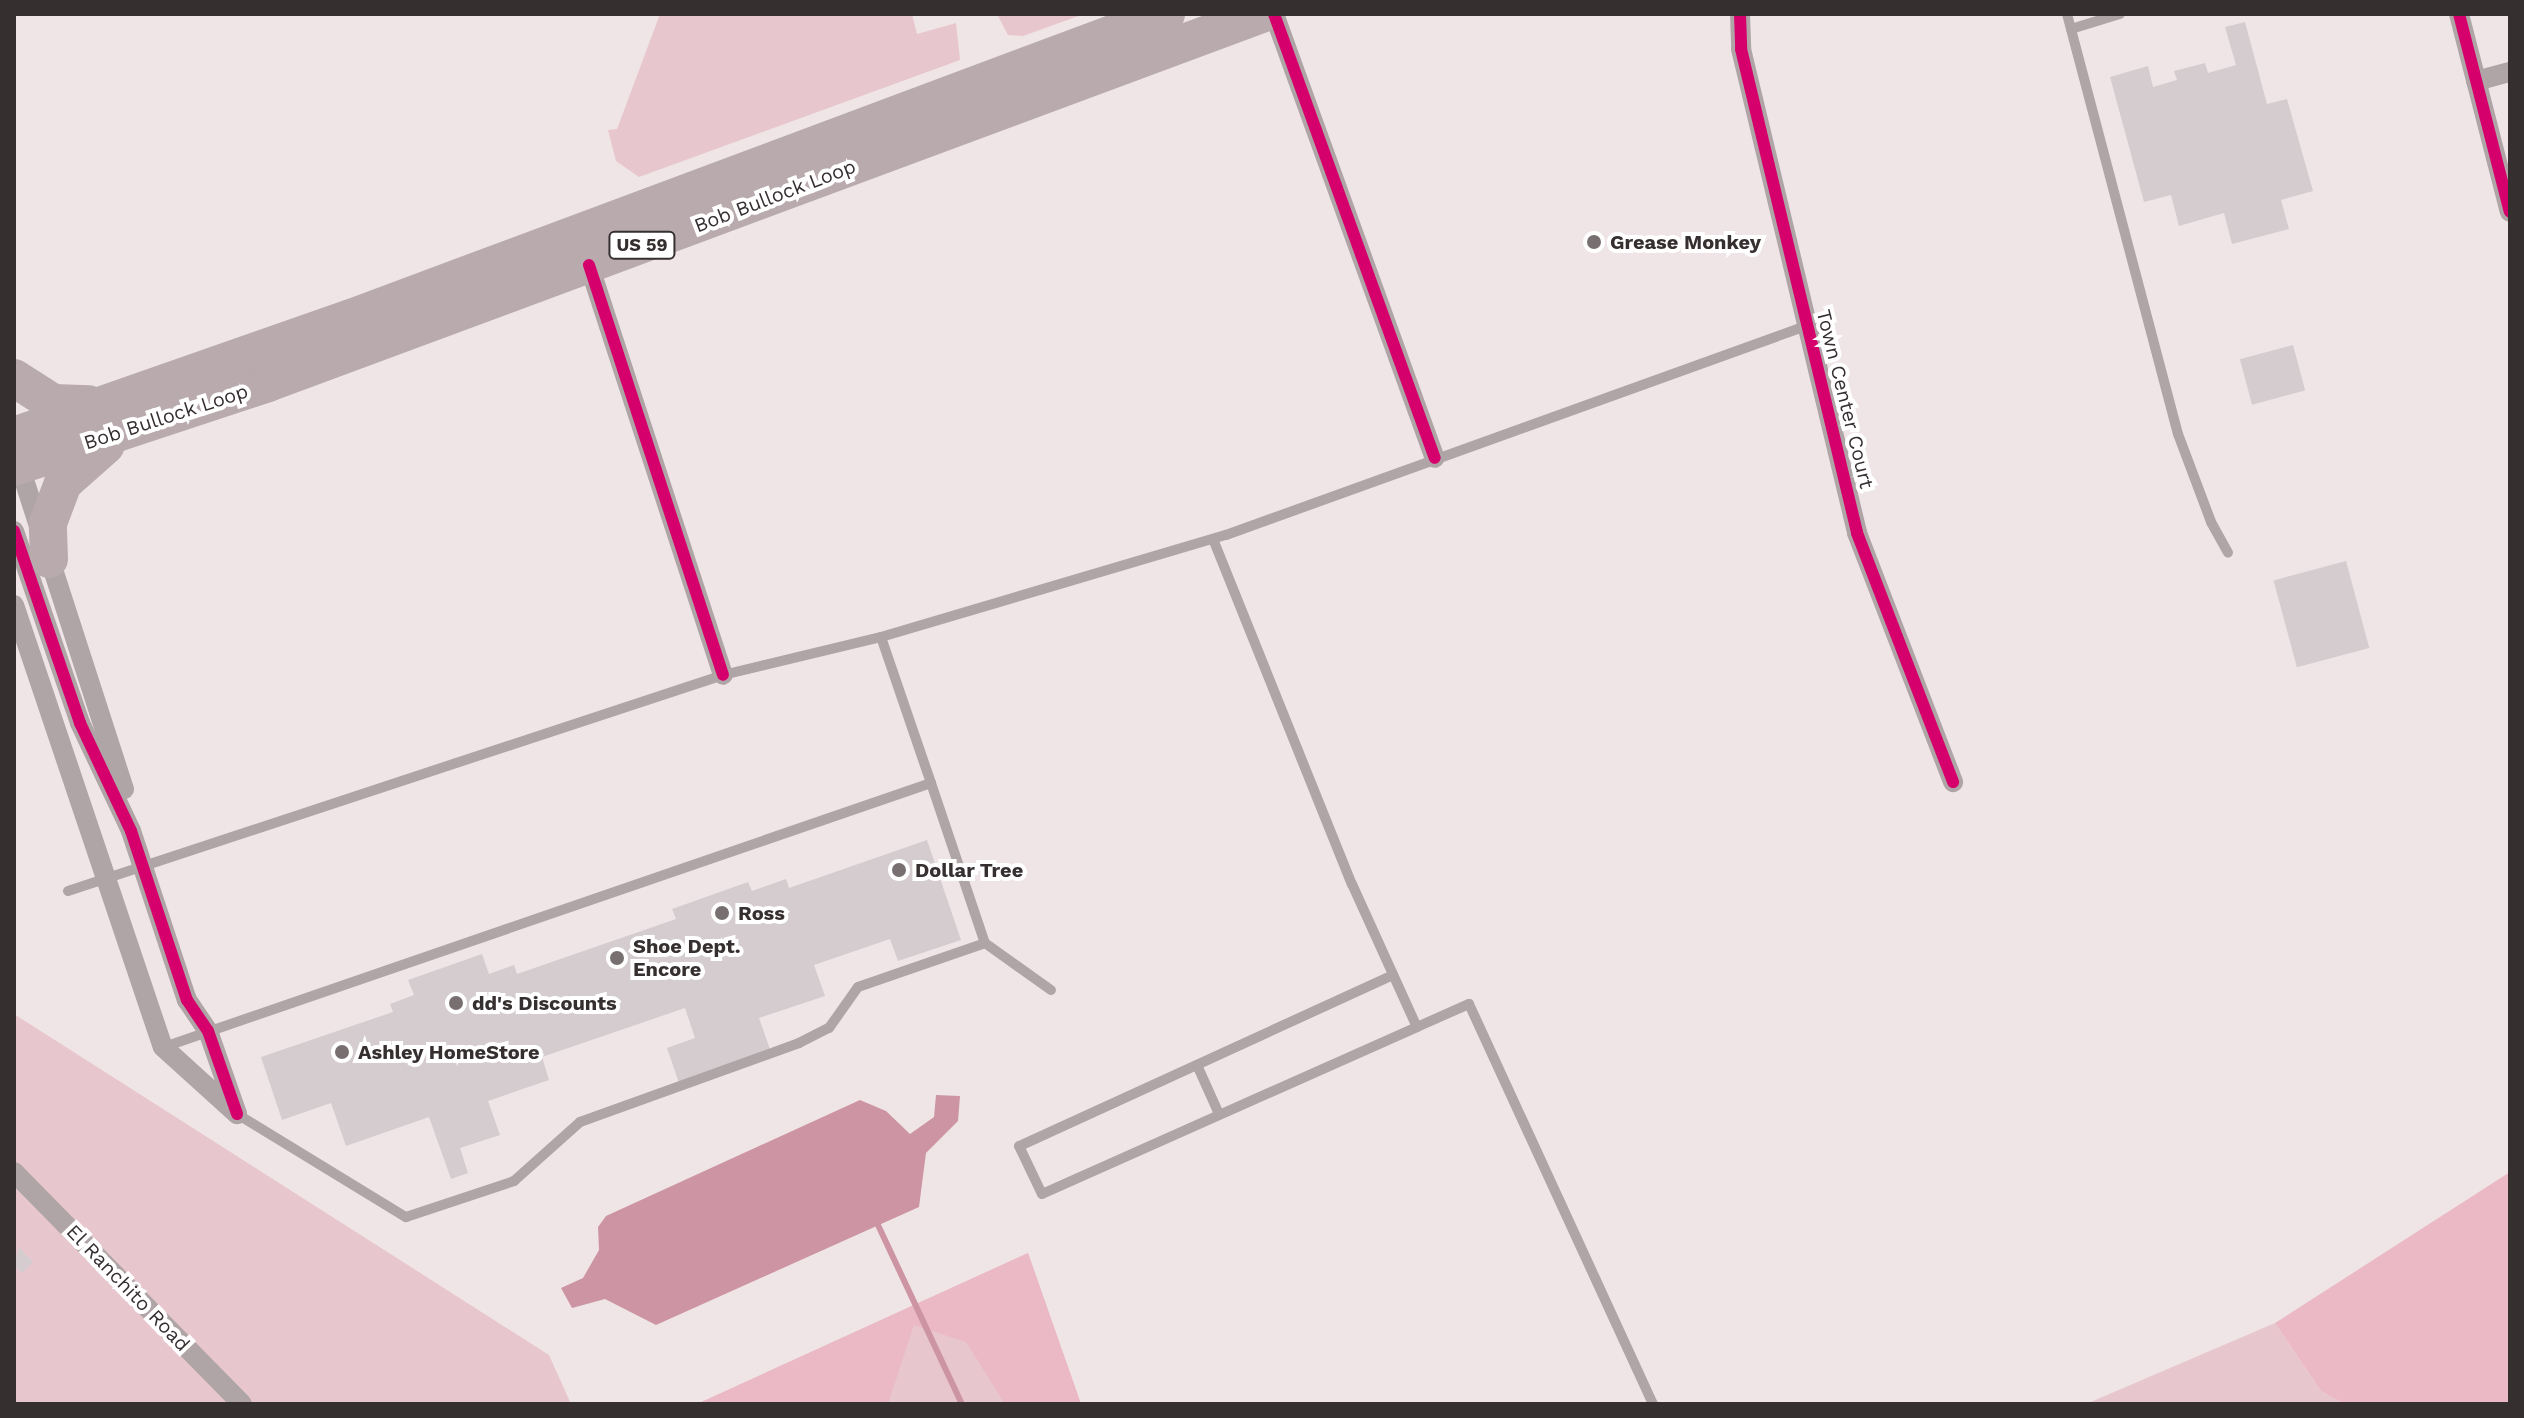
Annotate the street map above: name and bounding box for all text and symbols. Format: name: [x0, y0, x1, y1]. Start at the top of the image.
street label: Bob Bullock Loop: [691, 154, 859, 238]
place label: Grease Monkey: [1610, 230, 1761, 254]
road number: US 59: [608, 231, 676, 259]
marker: Grease Monkey: [1585, 233, 1603, 251]
street label: Town Center Court: [1811, 307, 1879, 491]
street label: Bob Bullock Loop: [81, 379, 251, 455]
place label: Dollar Tree: [915, 858, 1024, 882]
marker: Dollar Tree: [890, 861, 908, 879]
place label: Ross: [738, 901, 785, 925]
marker: Ross: [713, 904, 731, 922]
place label: Shoe Dept. Encore: [633, 934, 741, 981]
marker: Shoe Dept. Encore: [608, 949, 626, 967]
place label: dd's Discounts: [472, 991, 617, 1015]
marker: dd's Discounts: [447, 994, 465, 1012]
place label: Ashley HomeStore: [358, 1040, 540, 1064]
marker: Ashley HomeStore: [333, 1043, 351, 1061]
street label: El Ranchito Road: [61, 1219, 195, 1357]

